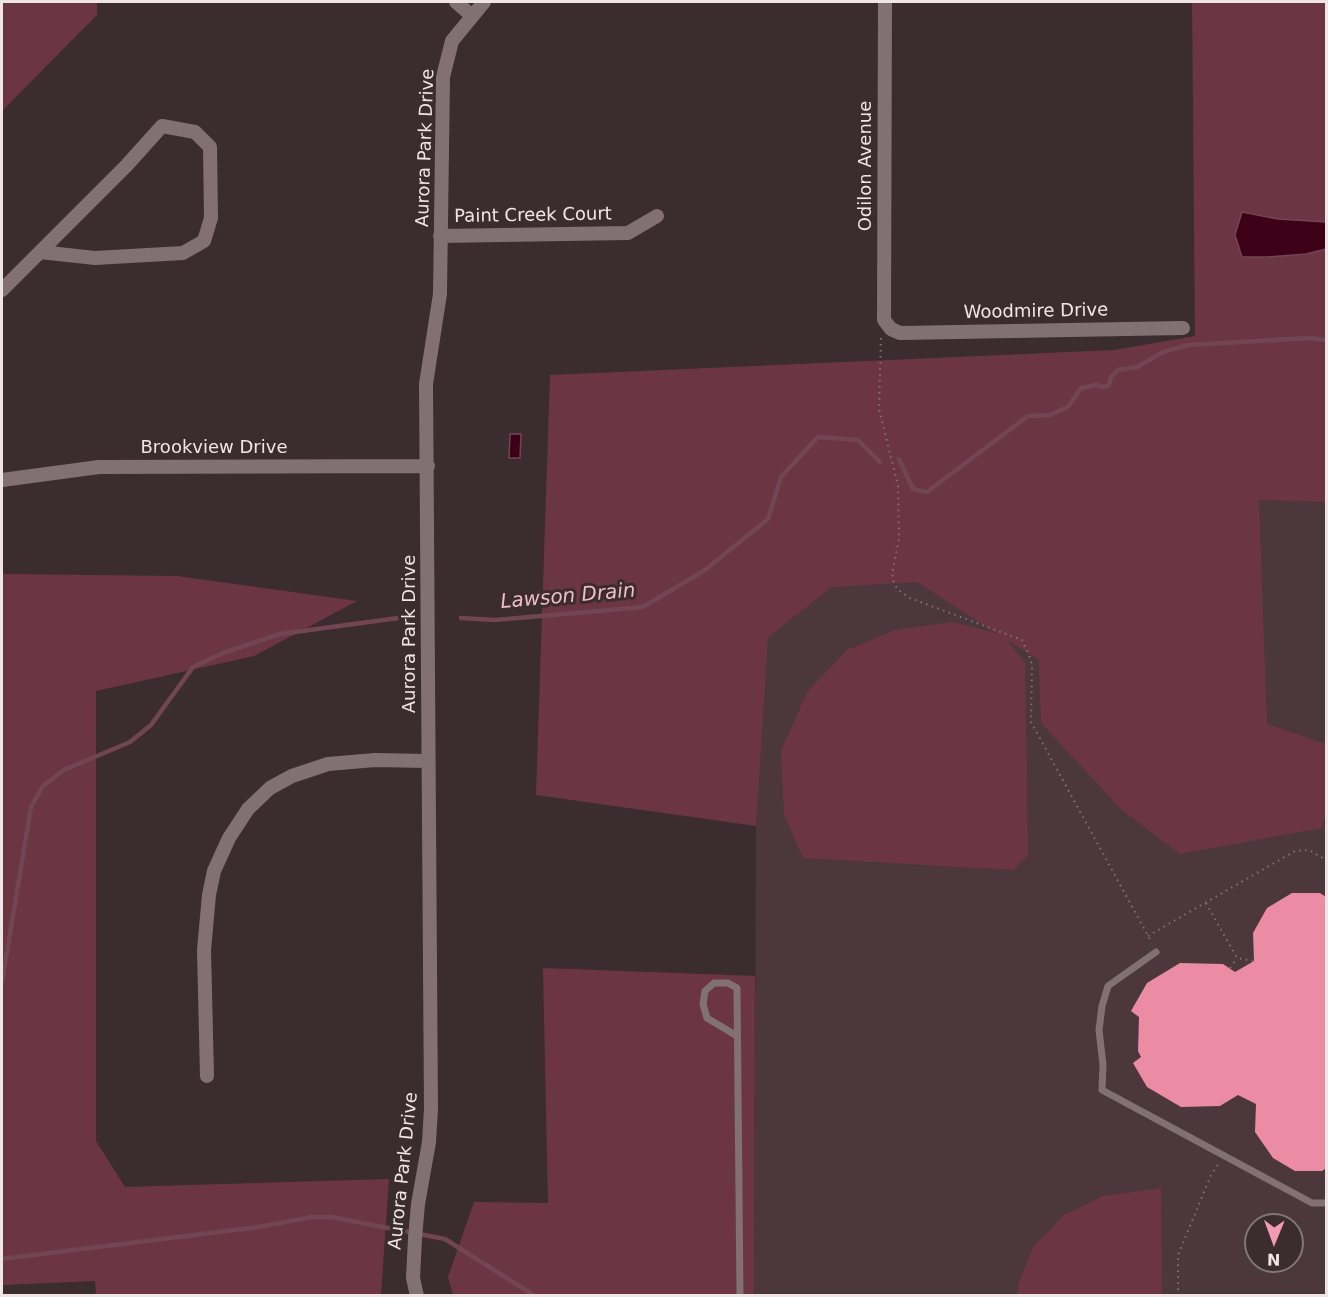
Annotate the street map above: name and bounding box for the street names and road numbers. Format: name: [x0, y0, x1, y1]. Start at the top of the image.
street label: Aurora Park Drive: [412, 68, 440, 228]
street label: Odilon Avenue: [855, 101, 877, 231]
street label: Paint Creek Court: [454, 204, 612, 228]
street label: Woodmire Drive: [964, 300, 1108, 324]
street label: Brookview Drive: [141, 437, 287, 459]
street label: Aurora Park Drive: [399, 555, 421, 713]
street label: Aurora Park Drive: [385, 1091, 423, 1251]

